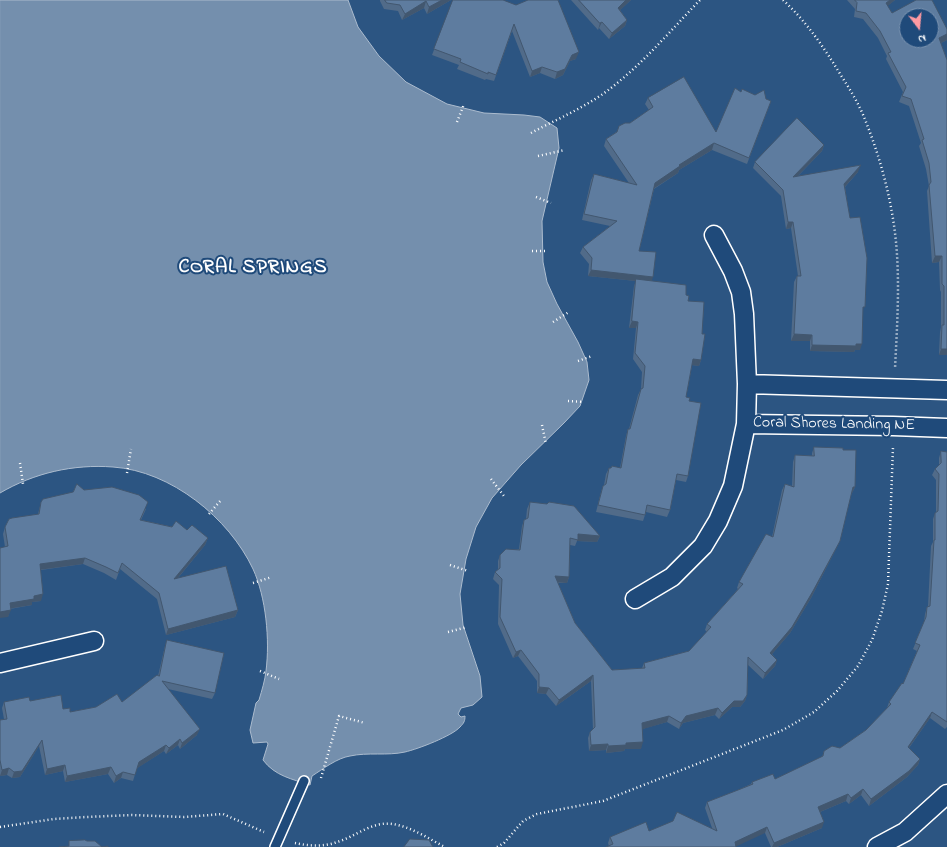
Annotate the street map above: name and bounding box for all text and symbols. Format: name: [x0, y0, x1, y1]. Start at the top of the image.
north arrow: [899, 8, 939, 48]
text: N: [916, 30, 928, 47]
district label: CORAL SPRINGS: [179, 257, 327, 281]
street label: Coral Shores Landing NE: [753, 414, 915, 436]

